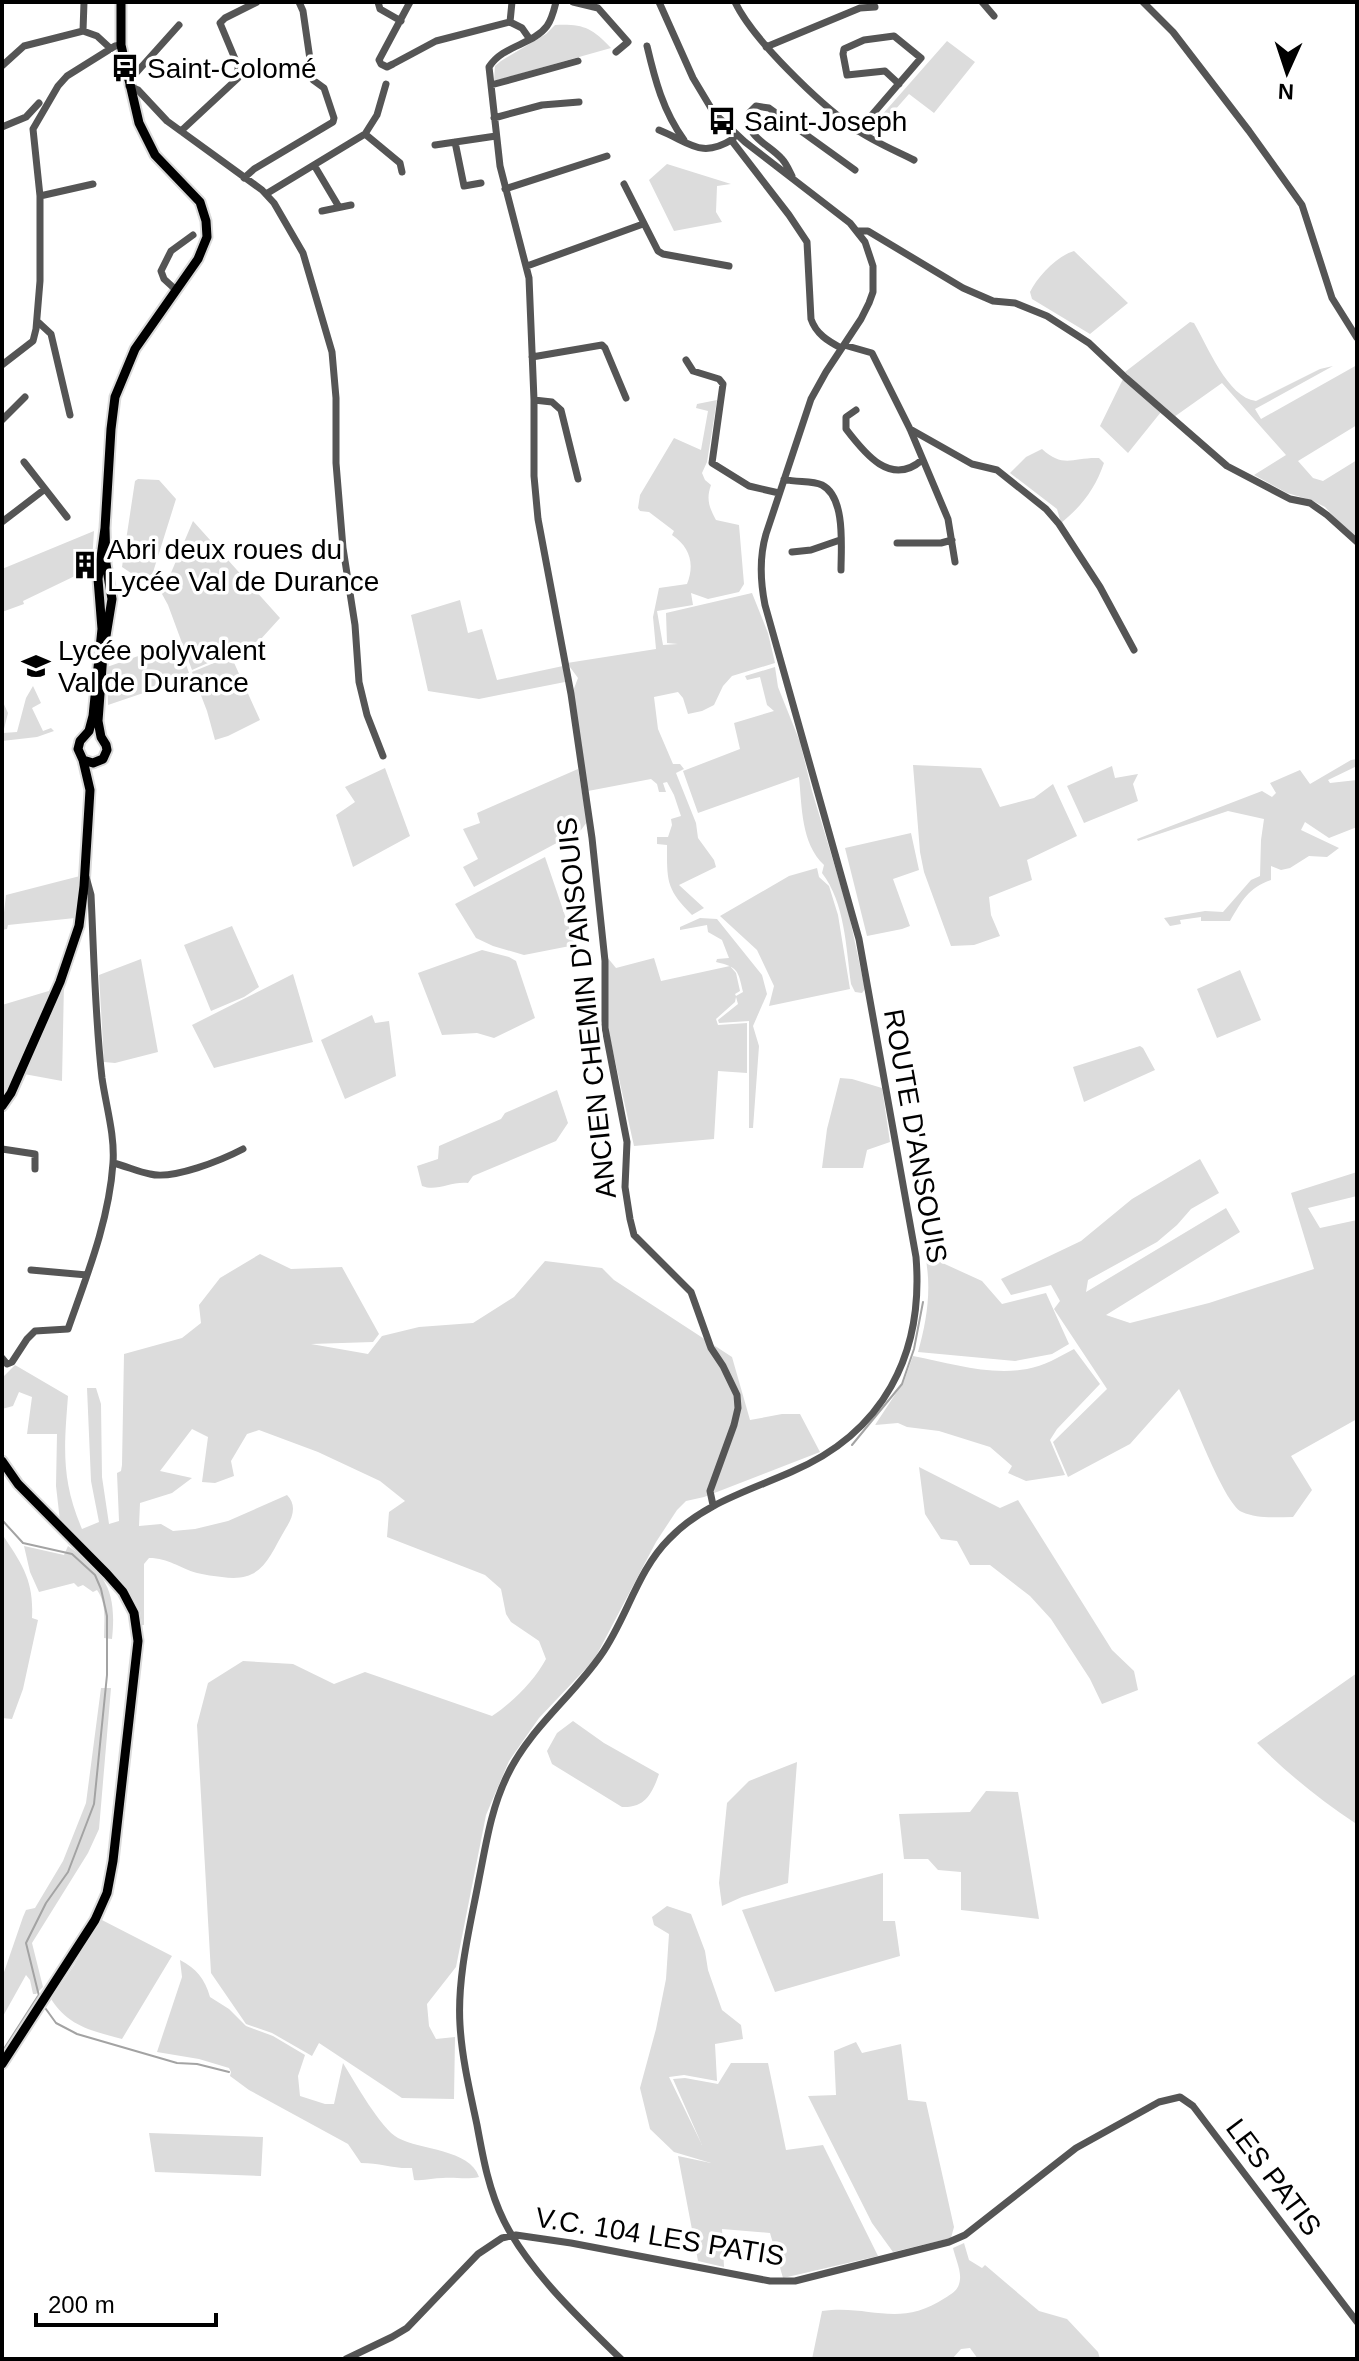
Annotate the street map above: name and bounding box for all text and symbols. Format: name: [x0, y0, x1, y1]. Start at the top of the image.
north arrow: [1247, 32, 1327, 112]
bus stop icon: Saint-Colomé: [110, 53, 140, 83]
place label: Saint-Colomé: [147, 53, 317, 84]
text: N: [1277, 79, 1295, 104]
bus stop icon: Saint-Joseph: [707, 106, 737, 136]
place label: Saint-Joseph: [744, 106, 907, 137]
place label: Abri deux roues du Lycée Val de Durance: [107, 534, 379, 597]
building icon: Abri deux roues du Lycée Val de Durance: [70, 550, 100, 580]
place label: Lycée polyvalent Val de Durance: [58, 635, 266, 698]
school or university icon: Lycée polyvalent Val de Durance: [21, 651, 51, 681]
street label: ANCIEN CHEMIN D'ANSOUIS: [551, 816, 622, 1200]
street label: ROUTE D'ANSOUIS: [878, 1007, 953, 1266]
street label: LES PATIS: [1220, 2113, 1327, 2242]
street label: V.C. 104 LES PATIS: [533, 2202, 787, 2271]
scale bar: [36, 2277, 216, 2327]
text: 200 m: [48, 2291, 115, 2318]

